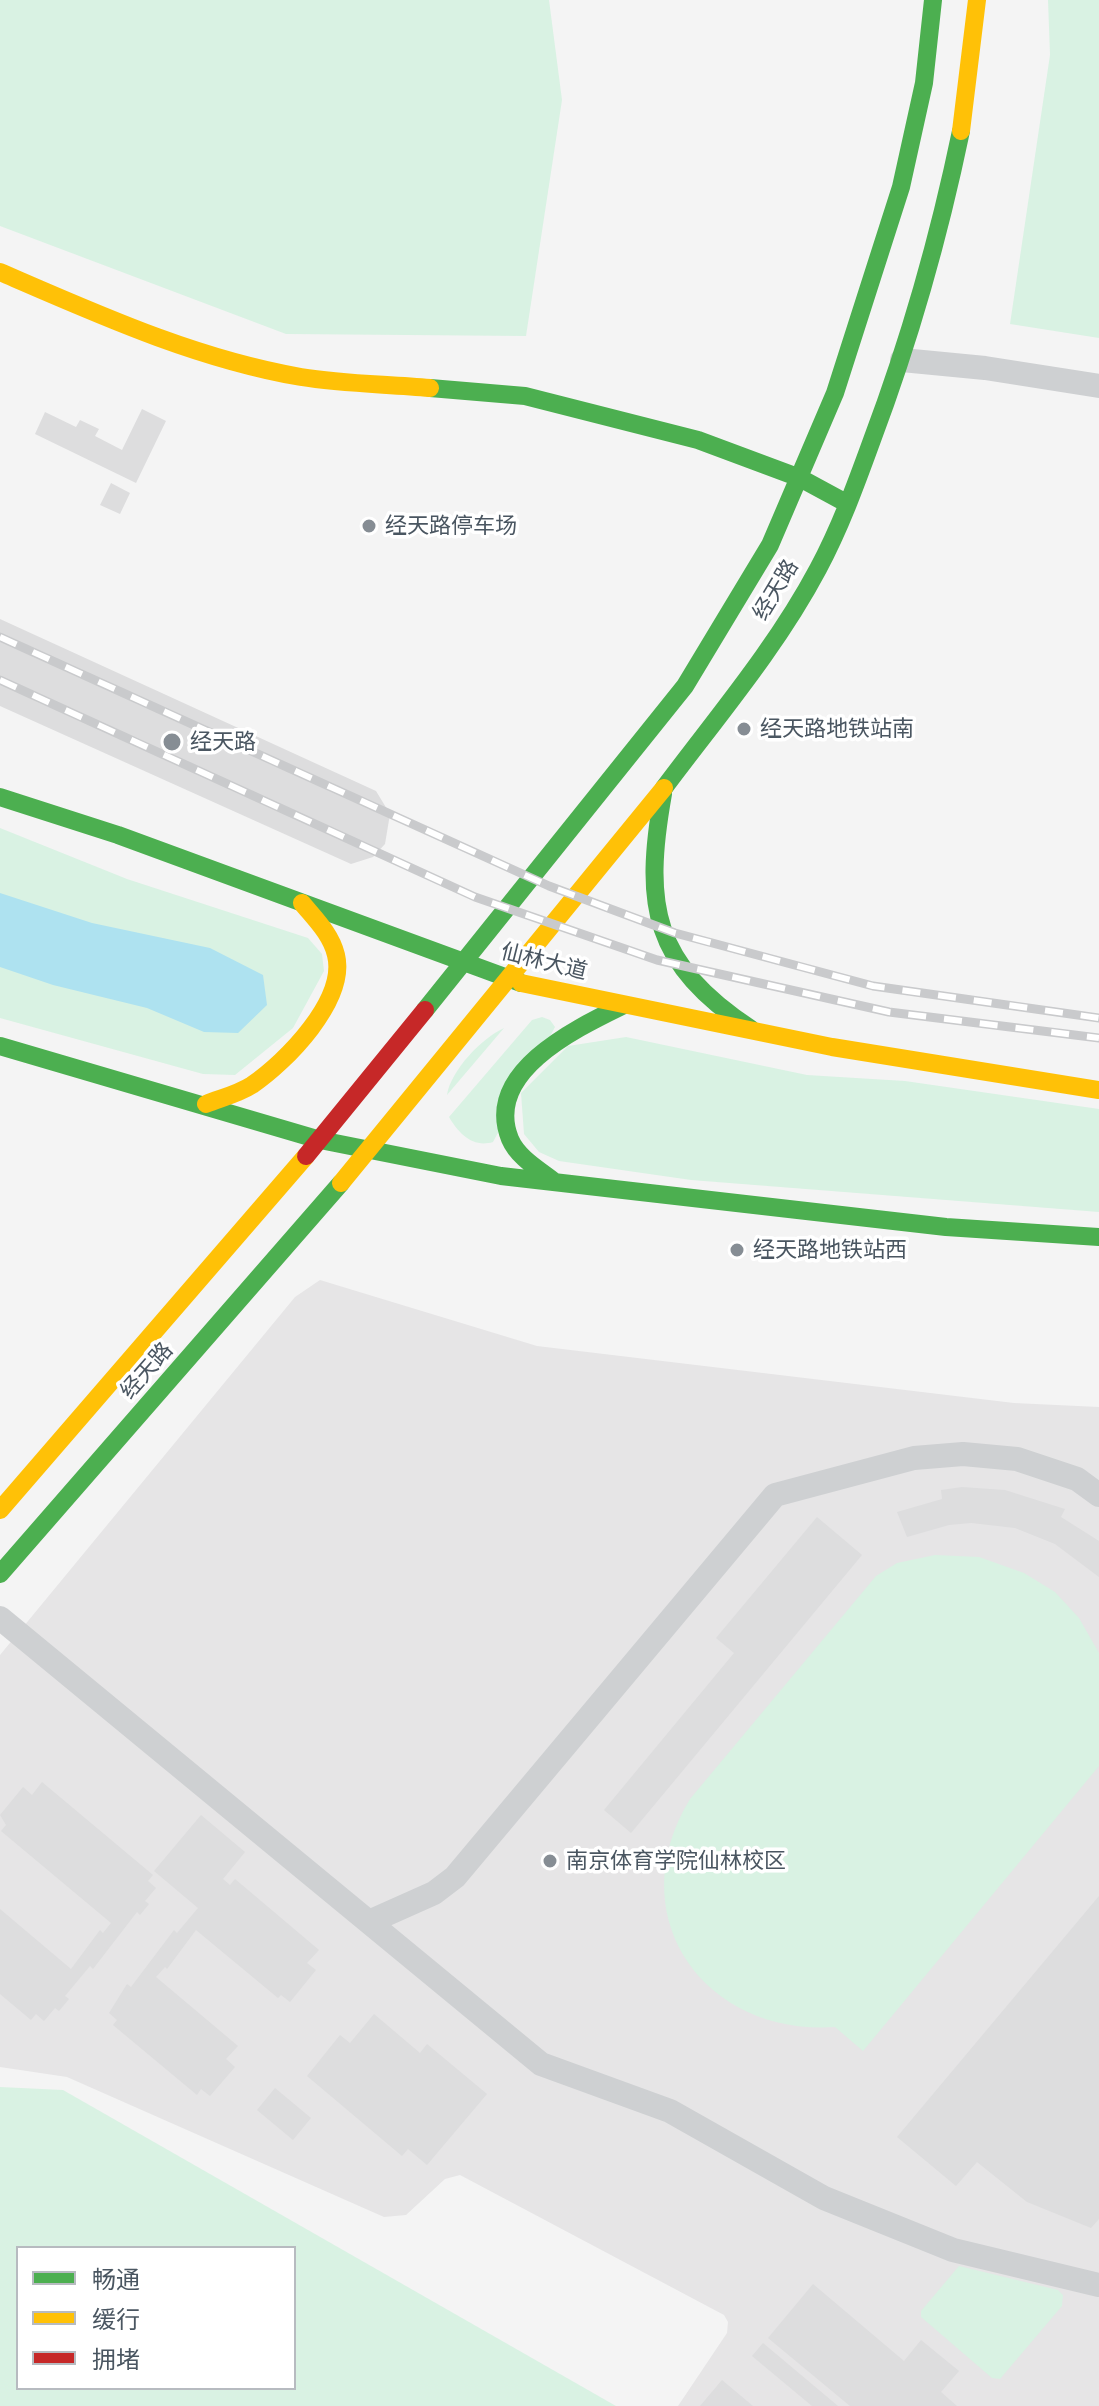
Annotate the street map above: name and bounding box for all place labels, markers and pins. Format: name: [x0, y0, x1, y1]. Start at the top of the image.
place label: 经天路停车场: [385, 513, 517, 539]
marker: 经天路停车场: [360, 517, 378, 535]
place label: 经天路地铁站南: [760, 716, 914, 742]
marker: 经天路地铁站南: [735, 720, 753, 738]
place label: 经天路: [190, 729, 256, 755]
marker: 经天路: [161, 731, 183, 753]
place label: 经天路地铁站西: [753, 1237, 907, 1263]
marker: 经天路地铁站西: [728, 1241, 746, 1259]
place label: 南京体育学院仙林校区: [566, 1848, 786, 1874]
marker: 南京体育学院仙林校区: [541, 1852, 559, 1870]

